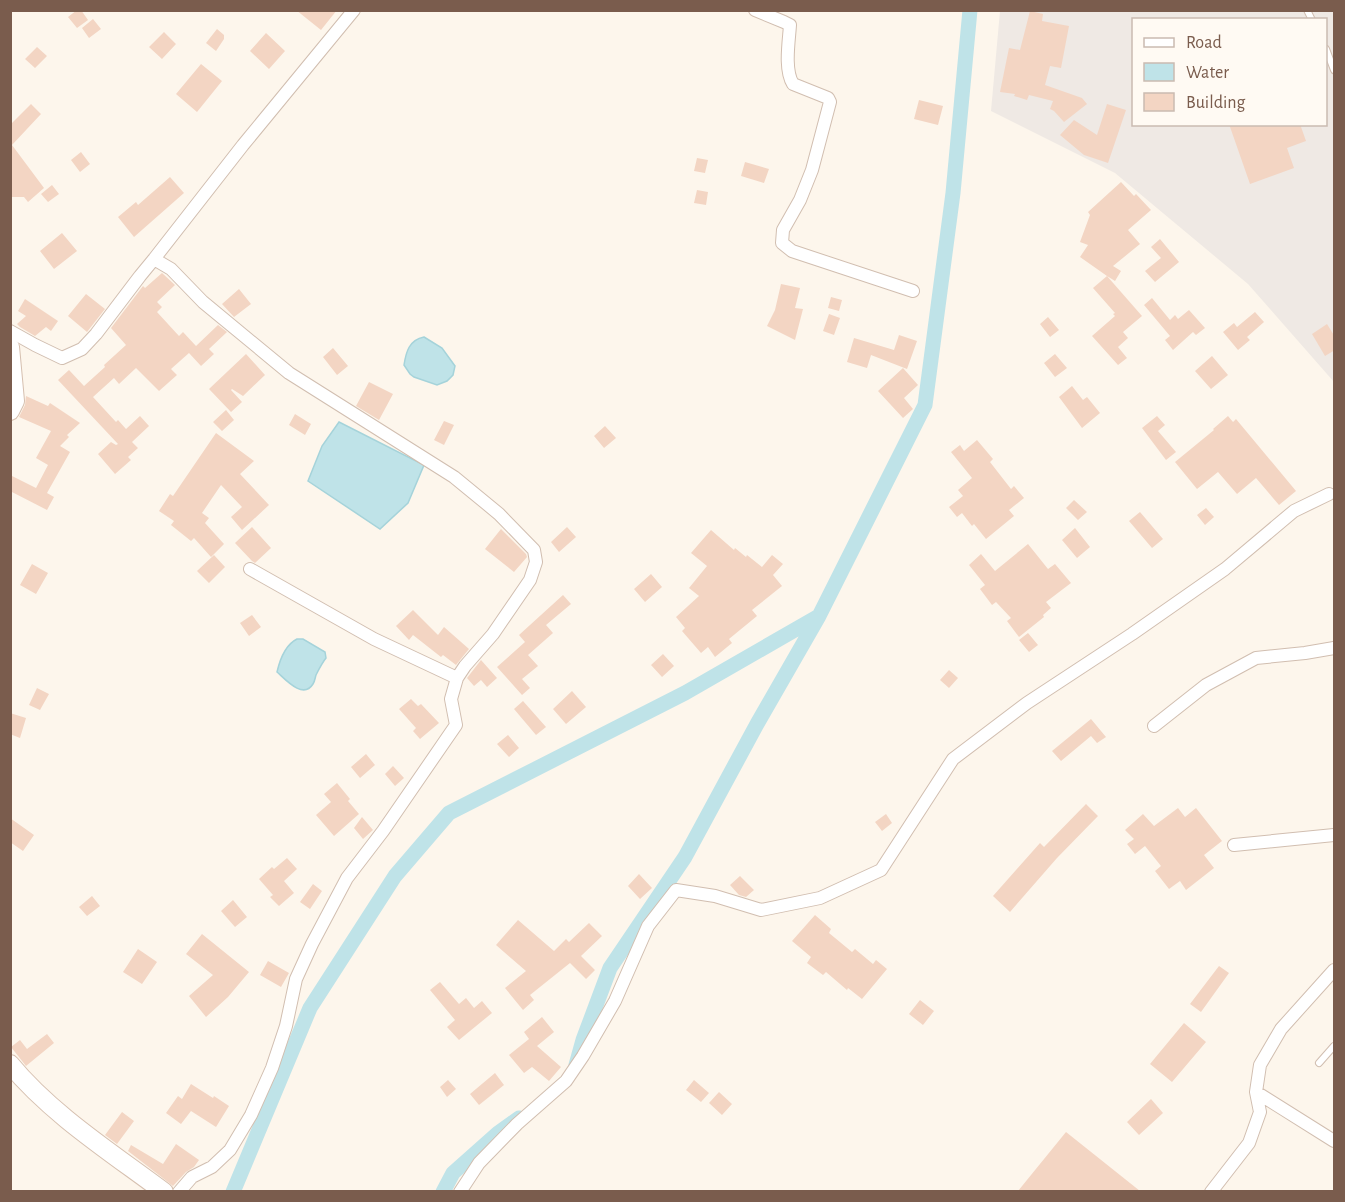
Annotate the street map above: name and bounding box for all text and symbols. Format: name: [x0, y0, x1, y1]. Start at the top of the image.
legend: [1132, 18, 1327, 126]
text: Road: [1186, 34, 1222, 52]
text: Water: [1186, 64, 1229, 82]
text: Building: [1186, 94, 1246, 112]

